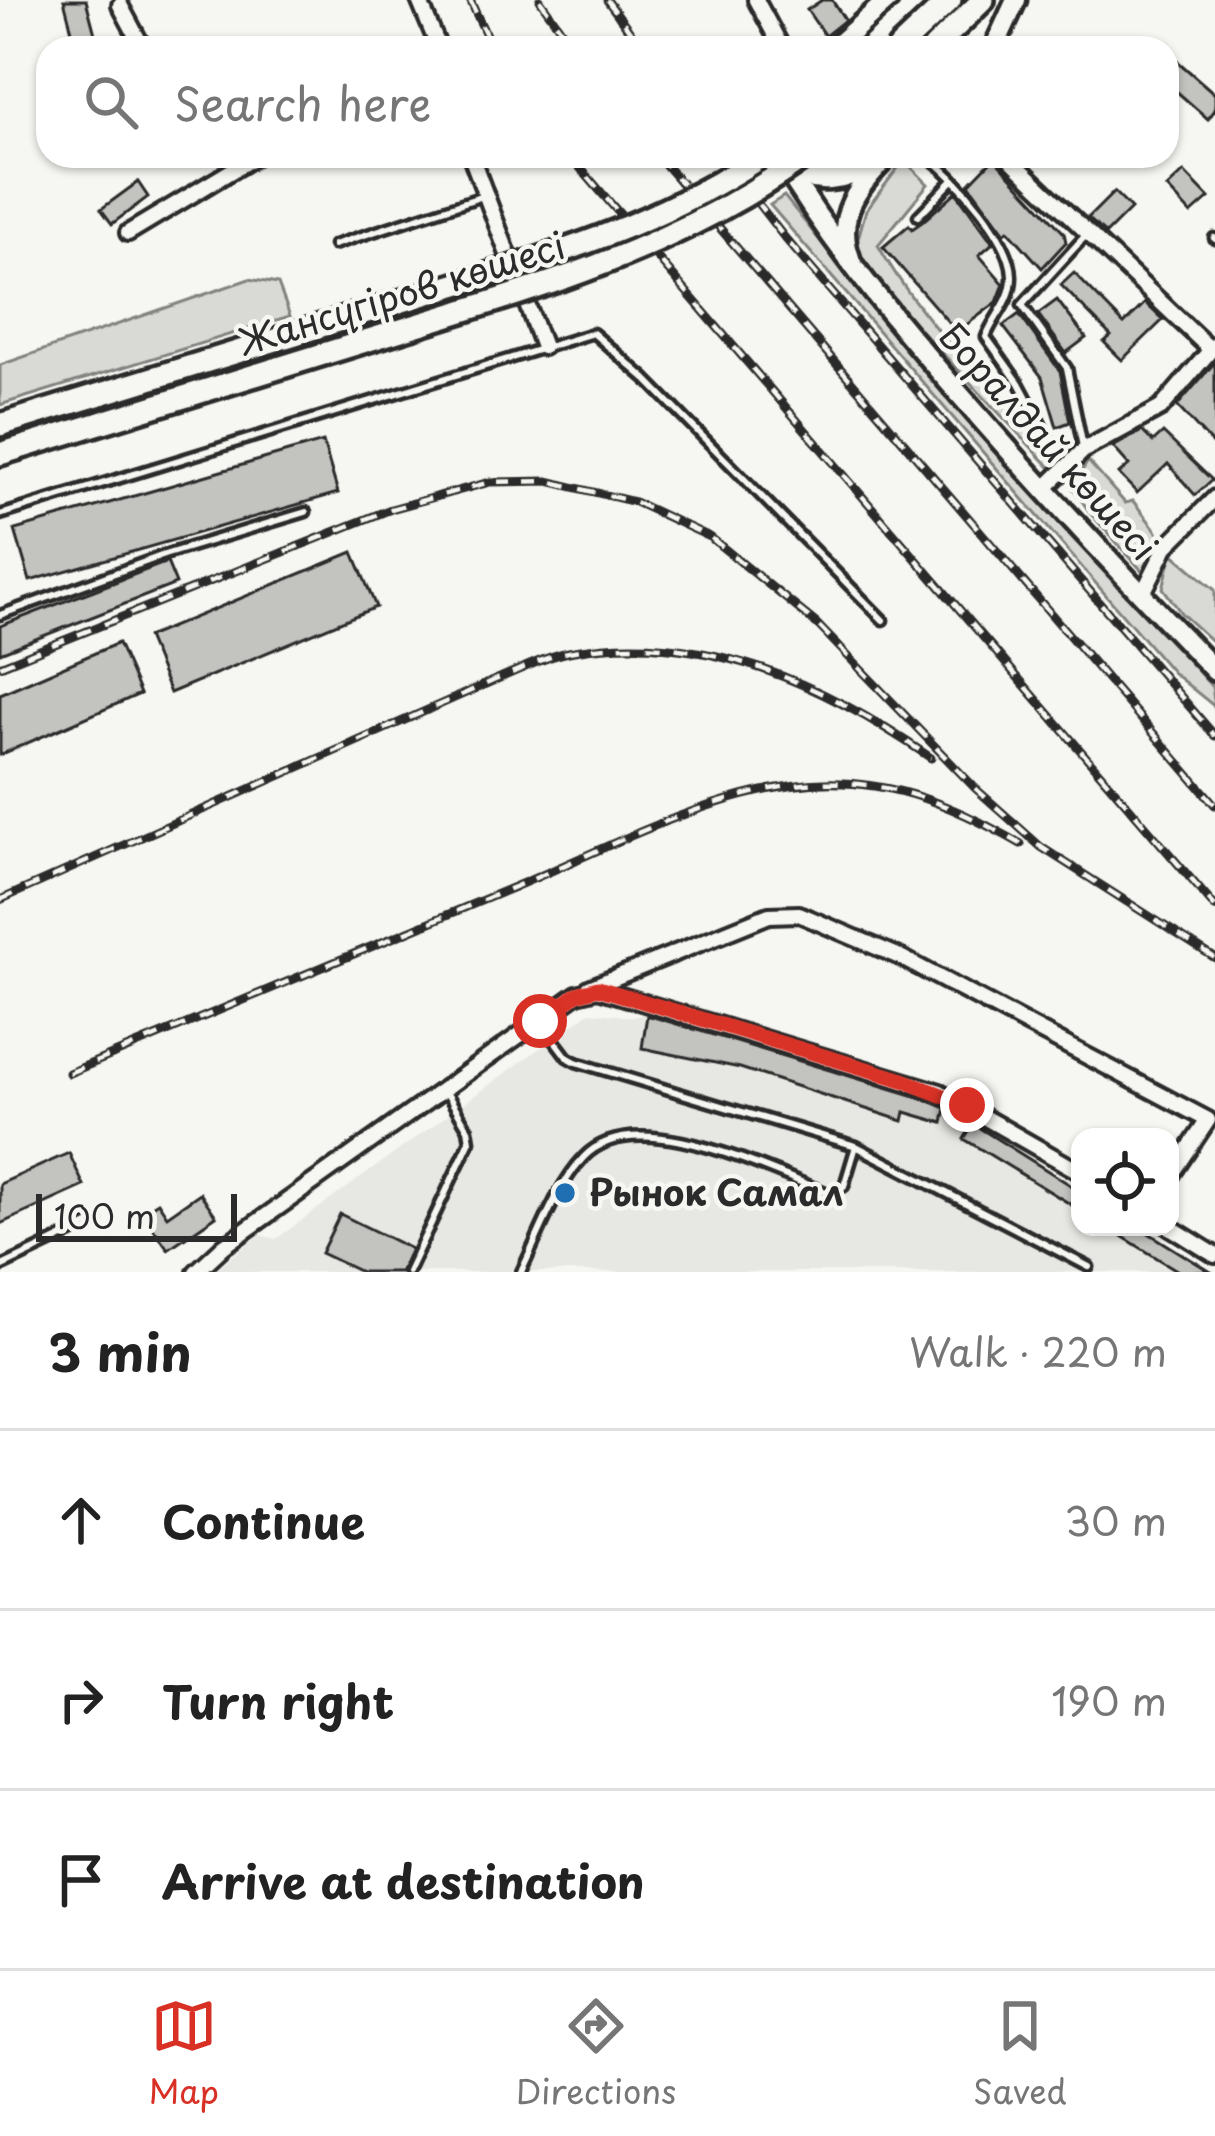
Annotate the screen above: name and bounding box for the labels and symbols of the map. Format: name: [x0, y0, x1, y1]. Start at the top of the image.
street label: Жансүгіров көшесі: [231, 217, 571, 368]
street label: Боралдай көшесі: [928, 310, 1171, 572]
route start: [513, 994, 567, 1048]
route end: [940, 1078, 994, 1132]
place label: Рынок Самал: [589, 1164, 843, 1218]
marker: Рынок Самал: [552, 1180, 578, 1206]
scale bar: [36, 1188, 237, 1241]

